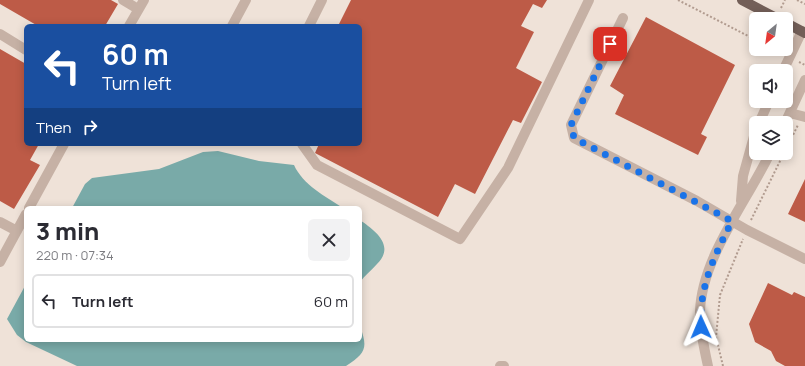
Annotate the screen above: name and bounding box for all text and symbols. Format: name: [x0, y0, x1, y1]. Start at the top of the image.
north arrow: [749, 12, 793, 56]
map controls: [749, 12, 793, 160]
pin: [593, 27, 627, 61]
icon: arrive: [599, 33, 621, 55]
text: 60 m: [102, 35, 169, 73]
icon: left: [36, 40, 88, 92]
button: sound: [749, 64, 793, 108]
text: Turn left: [102, 71, 172, 95]
icon: right: [79, 116, 101, 138]
button: layers: [749, 116, 793, 160]
text: Then: [36, 117, 71, 138]
text: 3 min: [36, 214, 99, 247]
button: close: [308, 219, 350, 261]
text: 220 m · 07:34: [36, 246, 114, 264]
icon: left: [38, 290, 60, 312]
text: Turn left: [72, 291, 134, 312]
text: 60 m: [314, 291, 348, 312]
position arrow: [680, 306, 722, 348]

